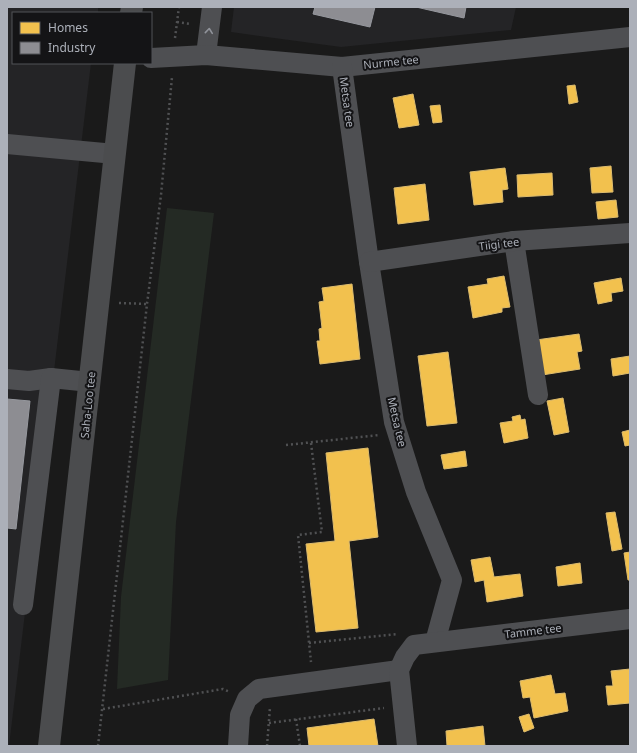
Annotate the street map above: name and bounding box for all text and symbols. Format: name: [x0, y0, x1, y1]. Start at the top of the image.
legend: [12, 12, 152, 64]
text: Homes: [48, 19, 88, 36]
one-way arrow: [204, 28, 213, 34]
text: Industry: [48, 39, 96, 56]
street label: Nurme tee: [363, 51, 419, 72]
street label: Metsa tee: [337, 76, 358, 128]
street label: Tiigi tee: [478, 234, 520, 253]
street label: Saha-Loo tee: [77, 371, 98, 439]
street label: Metsa tee: [384, 395, 411, 448]
street label: Tamme tee: [504, 620, 562, 641]

